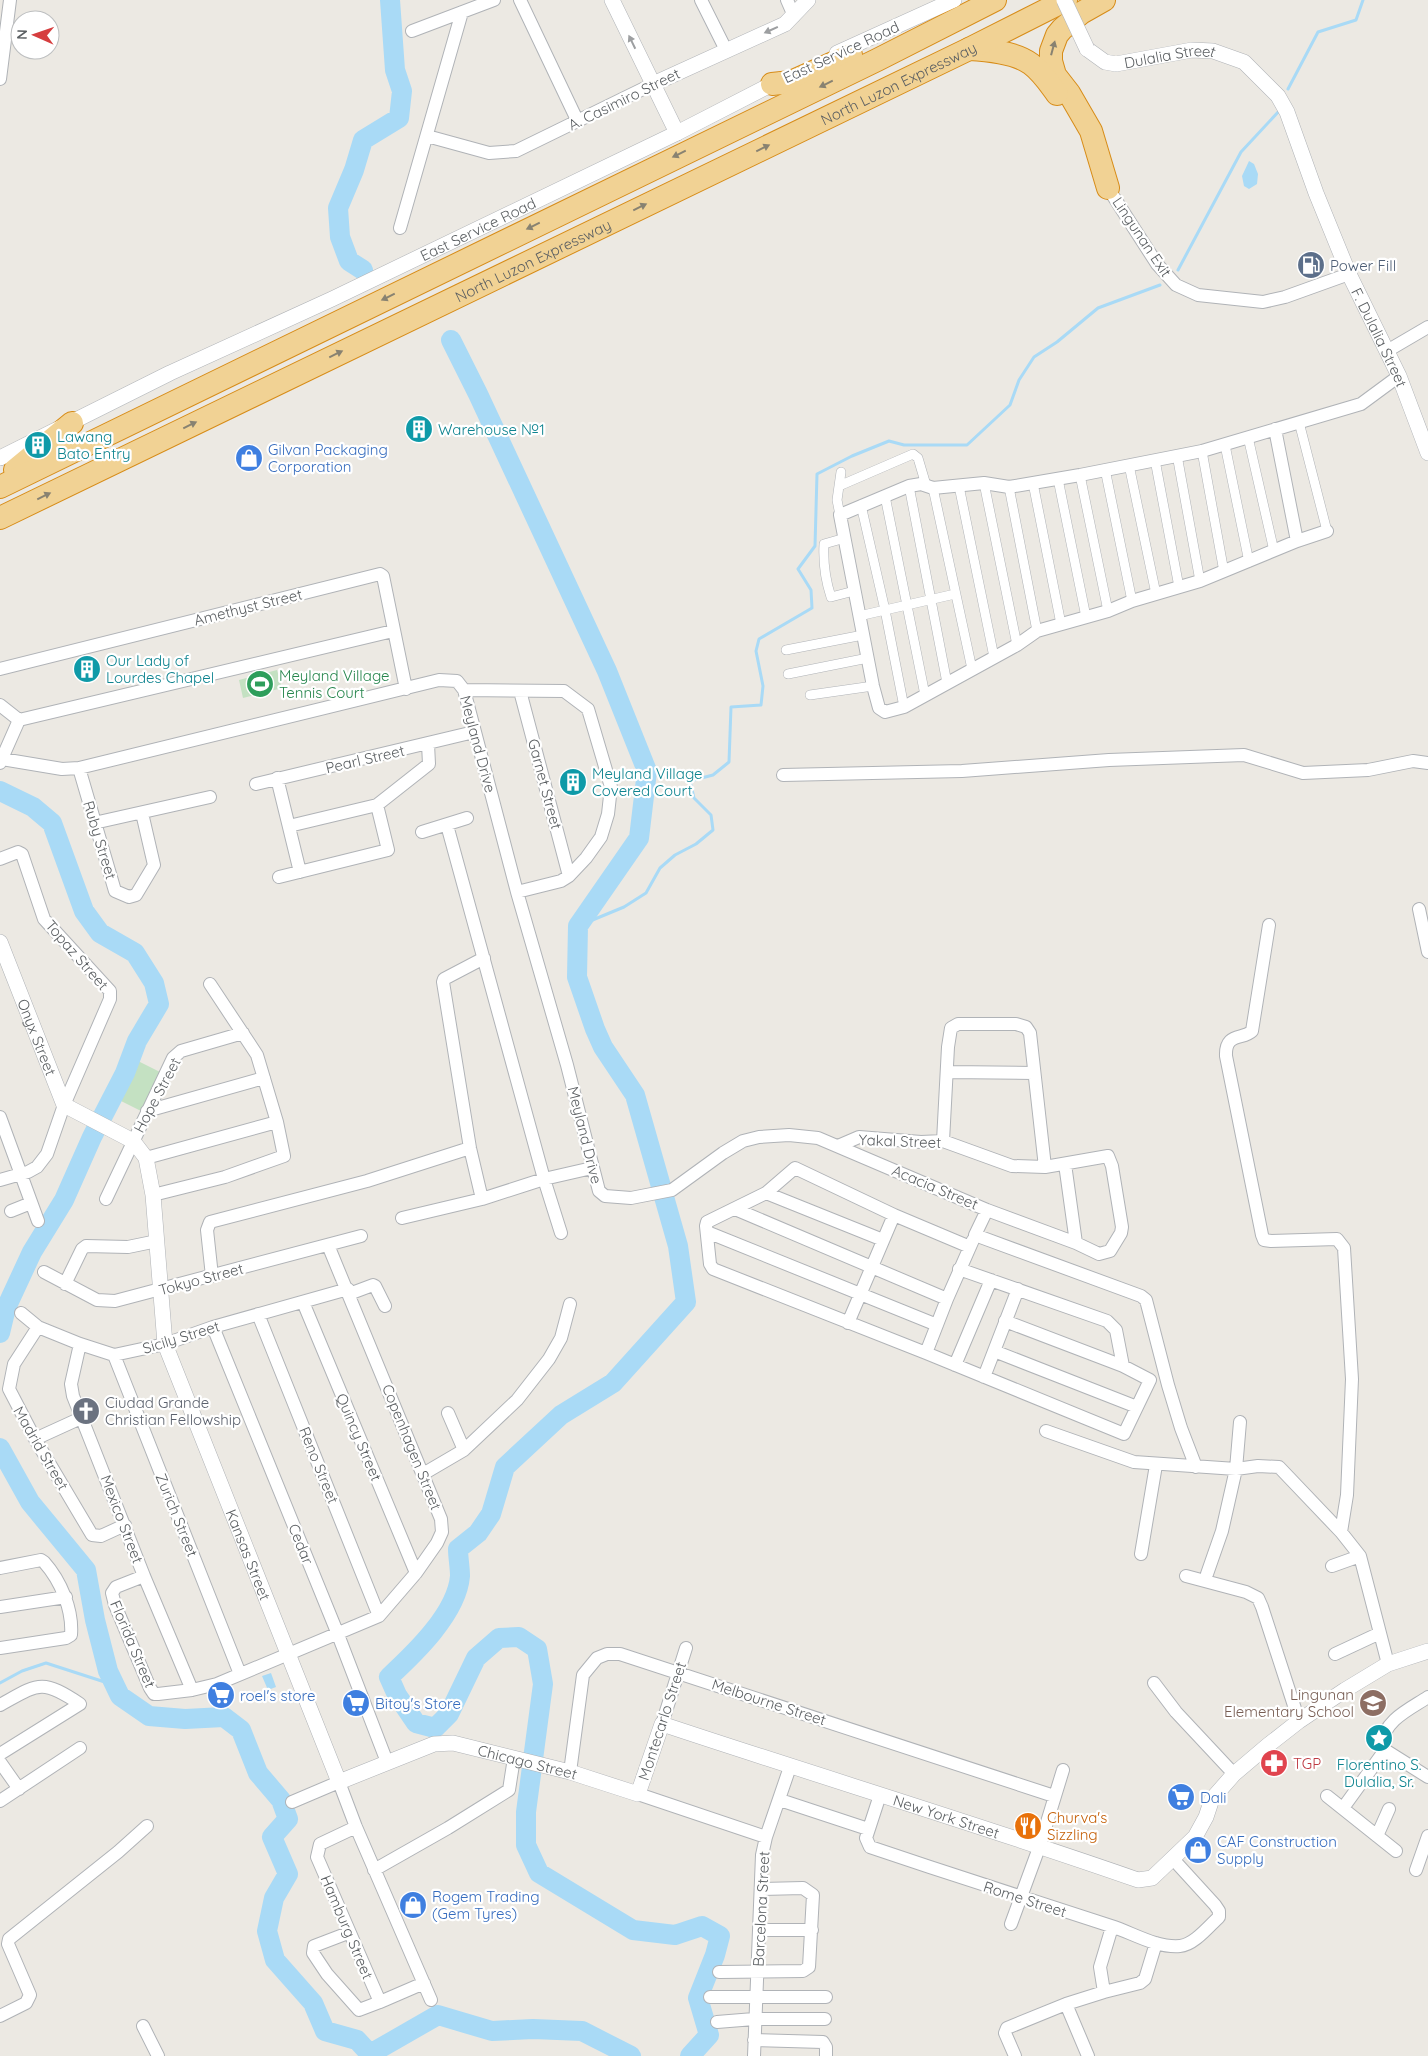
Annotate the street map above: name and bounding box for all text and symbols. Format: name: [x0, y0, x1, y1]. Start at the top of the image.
north arrow: [10, 10, 60, 60]
street label: East Service Road: [780, 17, 902, 87]
one-way arrow: [764, 26, 778, 34]
text: N: [13, 29, 31, 40]
one-way arrow: [628, 35, 636, 49]
street label: North Luzon Expressway: [817, 37, 979, 129]
one-way arrow: [1049, 40, 1057, 56]
street label: Dulalia Street: [1122, 40, 1219, 72]
street label: A. Casimiro Street: [565, 64, 683, 134]
one-way arrow: [819, 80, 833, 88]
one-way arrow: [756, 144, 770, 152]
one-way arrow: [672, 150, 687, 159]
street label: East Service Road: [417, 193, 539, 265]
street label: Lingunan Exit: [1108, 193, 1176, 281]
one-way arrow: [633, 203, 647, 211]
street label: North Luzon Expressway: [452, 214, 614, 306]
one-way arrow: [526, 222, 541, 230]
fuel station icon: Power Fill: [1296, 250, 1326, 280]
place label: Power Fill: [1330, 256, 1396, 275]
street label: F. Dulalia Street: [1348, 285, 1412, 390]
one-way arrow: [380, 293, 395, 301]
one-way arrow: [329, 350, 343, 358]
building icon: Warehouse №1: [404, 414, 434, 444]
place label: Warehouse №1: [438, 420, 545, 439]
one-way arrow: [183, 421, 197, 429]
place label: Lawang Bato Entry: [57, 427, 131, 463]
building icon: Lawang Bato Entry: [23, 430, 53, 460]
place label: Gilvan Packaging Corporation: [268, 440, 388, 476]
shop icon: Gilvan Packaging Corporation: [234, 443, 264, 473]
one-way arrow: [37, 492, 51, 500]
street label: Amethyst Street: [192, 584, 304, 630]
place label: Our Lady of Lourdes Chapel: [106, 651, 214, 687]
building icon: Our Lady of Lourdes Chapel: [72, 654, 102, 684]
place label: Meyland Village Tennis Court: [279, 666, 389, 702]
sports icon: Meyland Village Tennis Court: [245, 669, 275, 699]
street label: Meyland Drive: [456, 693, 500, 795]
street label: Garnet Street: [524, 737, 566, 831]
street label: Pearl Street: [324, 741, 406, 777]
place label: Meyland Village Covered Court: [592, 764, 702, 800]
building icon: Meyland Village Covered Court: [558, 767, 588, 797]
street label: Ruby Street: [79, 798, 121, 882]
street label: Topaz Street: [41, 916, 113, 994]
street label: Onyx Street: [14, 996, 61, 1078]
street label: Hope Street: [129, 1054, 185, 1136]
street label: Meyland Drive: [564, 1084, 606, 1186]
street label: Yakal Street: [858, 1130, 942, 1152]
street label: Acacia Street: [889, 1160, 981, 1214]
street label: Tokyo Street: [157, 1259, 245, 1299]
street label: Sicily Street: [140, 1316, 222, 1358]
street label: Copenhagen Street: [378, 1381, 446, 1513]
street label: Quincy Street: [332, 1390, 386, 1484]
place label: Ciudad Grande Christian Fellowship: [105, 1393, 241, 1429]
church icon: Ciudad Grande Christian Fellowship: [71, 1396, 101, 1426]
street label: Madrid Street: [9, 1403, 73, 1493]
street label: Reno Street: [295, 1424, 343, 1506]
street label: Zurich Street: [152, 1470, 202, 1560]
street label: Mexico Street: [96, 1472, 148, 1566]
street label: Kansas Street: [222, 1506, 275, 1603]
street label: Cedar: [284, 1521, 318, 1567]
street label: Florida Street: [106, 1597, 160, 1691]
street label: Montecarlo Street: [634, 1659, 690, 1783]
street label: Melbourne Street: [709, 1675, 829, 1729]
supermarket icon: roel's store: [206, 1680, 236, 1710]
place label: Lingunan Elementary School: [1224, 1685, 1354, 1721]
place label: roel's store: [240, 1686, 315, 1705]
supermarket icon: Bitoy's Store: [341, 1688, 371, 1718]
school or university icon: Lingunan Elementary School: [1358, 1688, 1388, 1718]
place label: Bitoy's Store: [375, 1694, 461, 1713]
place icon: Florentino S. Dulalia, Sr.: [1364, 1723, 1394, 1753]
street label: Chicago Street: [476, 1740, 580, 1783]
pharmacy icon: TGP: [1259, 1748, 1289, 1778]
place label: TGP: [1293, 1754, 1321, 1773]
place label: Florentino S. Dulalia, Sr.: [1337, 1755, 1421, 1791]
supermarket icon: Dali: [1166, 1782, 1196, 1812]
place label: Dali: [1200, 1788, 1227, 1807]
street label: New York Street: [891, 1790, 1002, 1842]
place label: Churva's Sizzling: [1047, 1808, 1107, 1844]
restaurant icon: Churva's Sizzling: [1013, 1811, 1043, 1841]
place label: CAF Construction Supply: [1217, 1832, 1337, 1868]
shop icon: CAF Construction Supply: [1183, 1835, 1213, 1865]
street label: Barcelona Street: [748, 1851, 774, 1967]
street label: Hamburg Street: [317, 1872, 377, 1982]
street label: Rome Street: [981, 1877, 1069, 1921]
place label: Rogem Trading (Gem Tyres): [432, 1887, 540, 1923]
shop icon: Rogem Trading (Gem Tyres): [398, 1890, 428, 1920]

